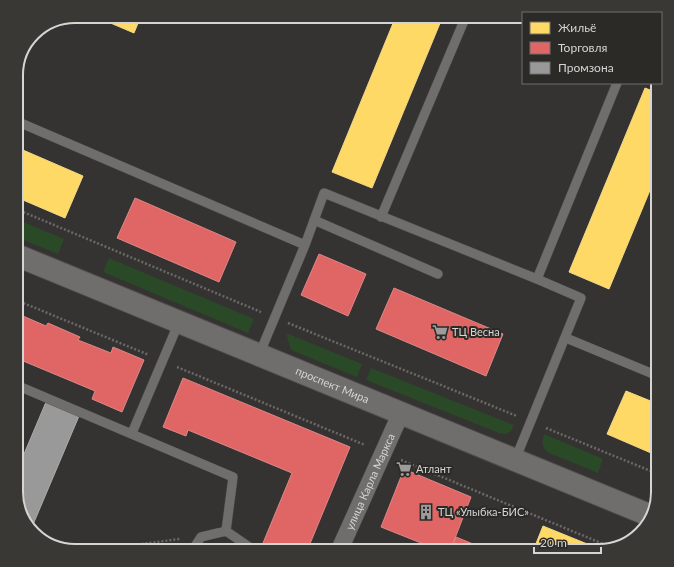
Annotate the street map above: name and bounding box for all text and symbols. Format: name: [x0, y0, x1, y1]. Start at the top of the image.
legend: [522, 12, 662, 84]
text: Жильё: [558, 20, 596, 35]
text: Торговля: [558, 40, 608, 55]
text: Промзона: [558, 60, 614, 75]
supermarket icon: ТЦ Весна: [431, 323, 449, 341]
place label: ТЦ Весна: [452, 325, 500, 338]
street label: проспект Мира: [294, 364, 371, 405]
street label: улица Карла Маркса: [342, 431, 397, 532]
supermarket icon: Атлант: [395, 460, 413, 478]
place label: Атлант: [416, 462, 452, 475]
building icon: ТЦ «Улыбка-БИС»: [417, 503, 435, 521]
place label: ТЦ «Улыбка-БИС»: [438, 505, 529, 518]
scale bar: [534, 529, 601, 555]
text: 20 m: [540, 535, 567, 550]

